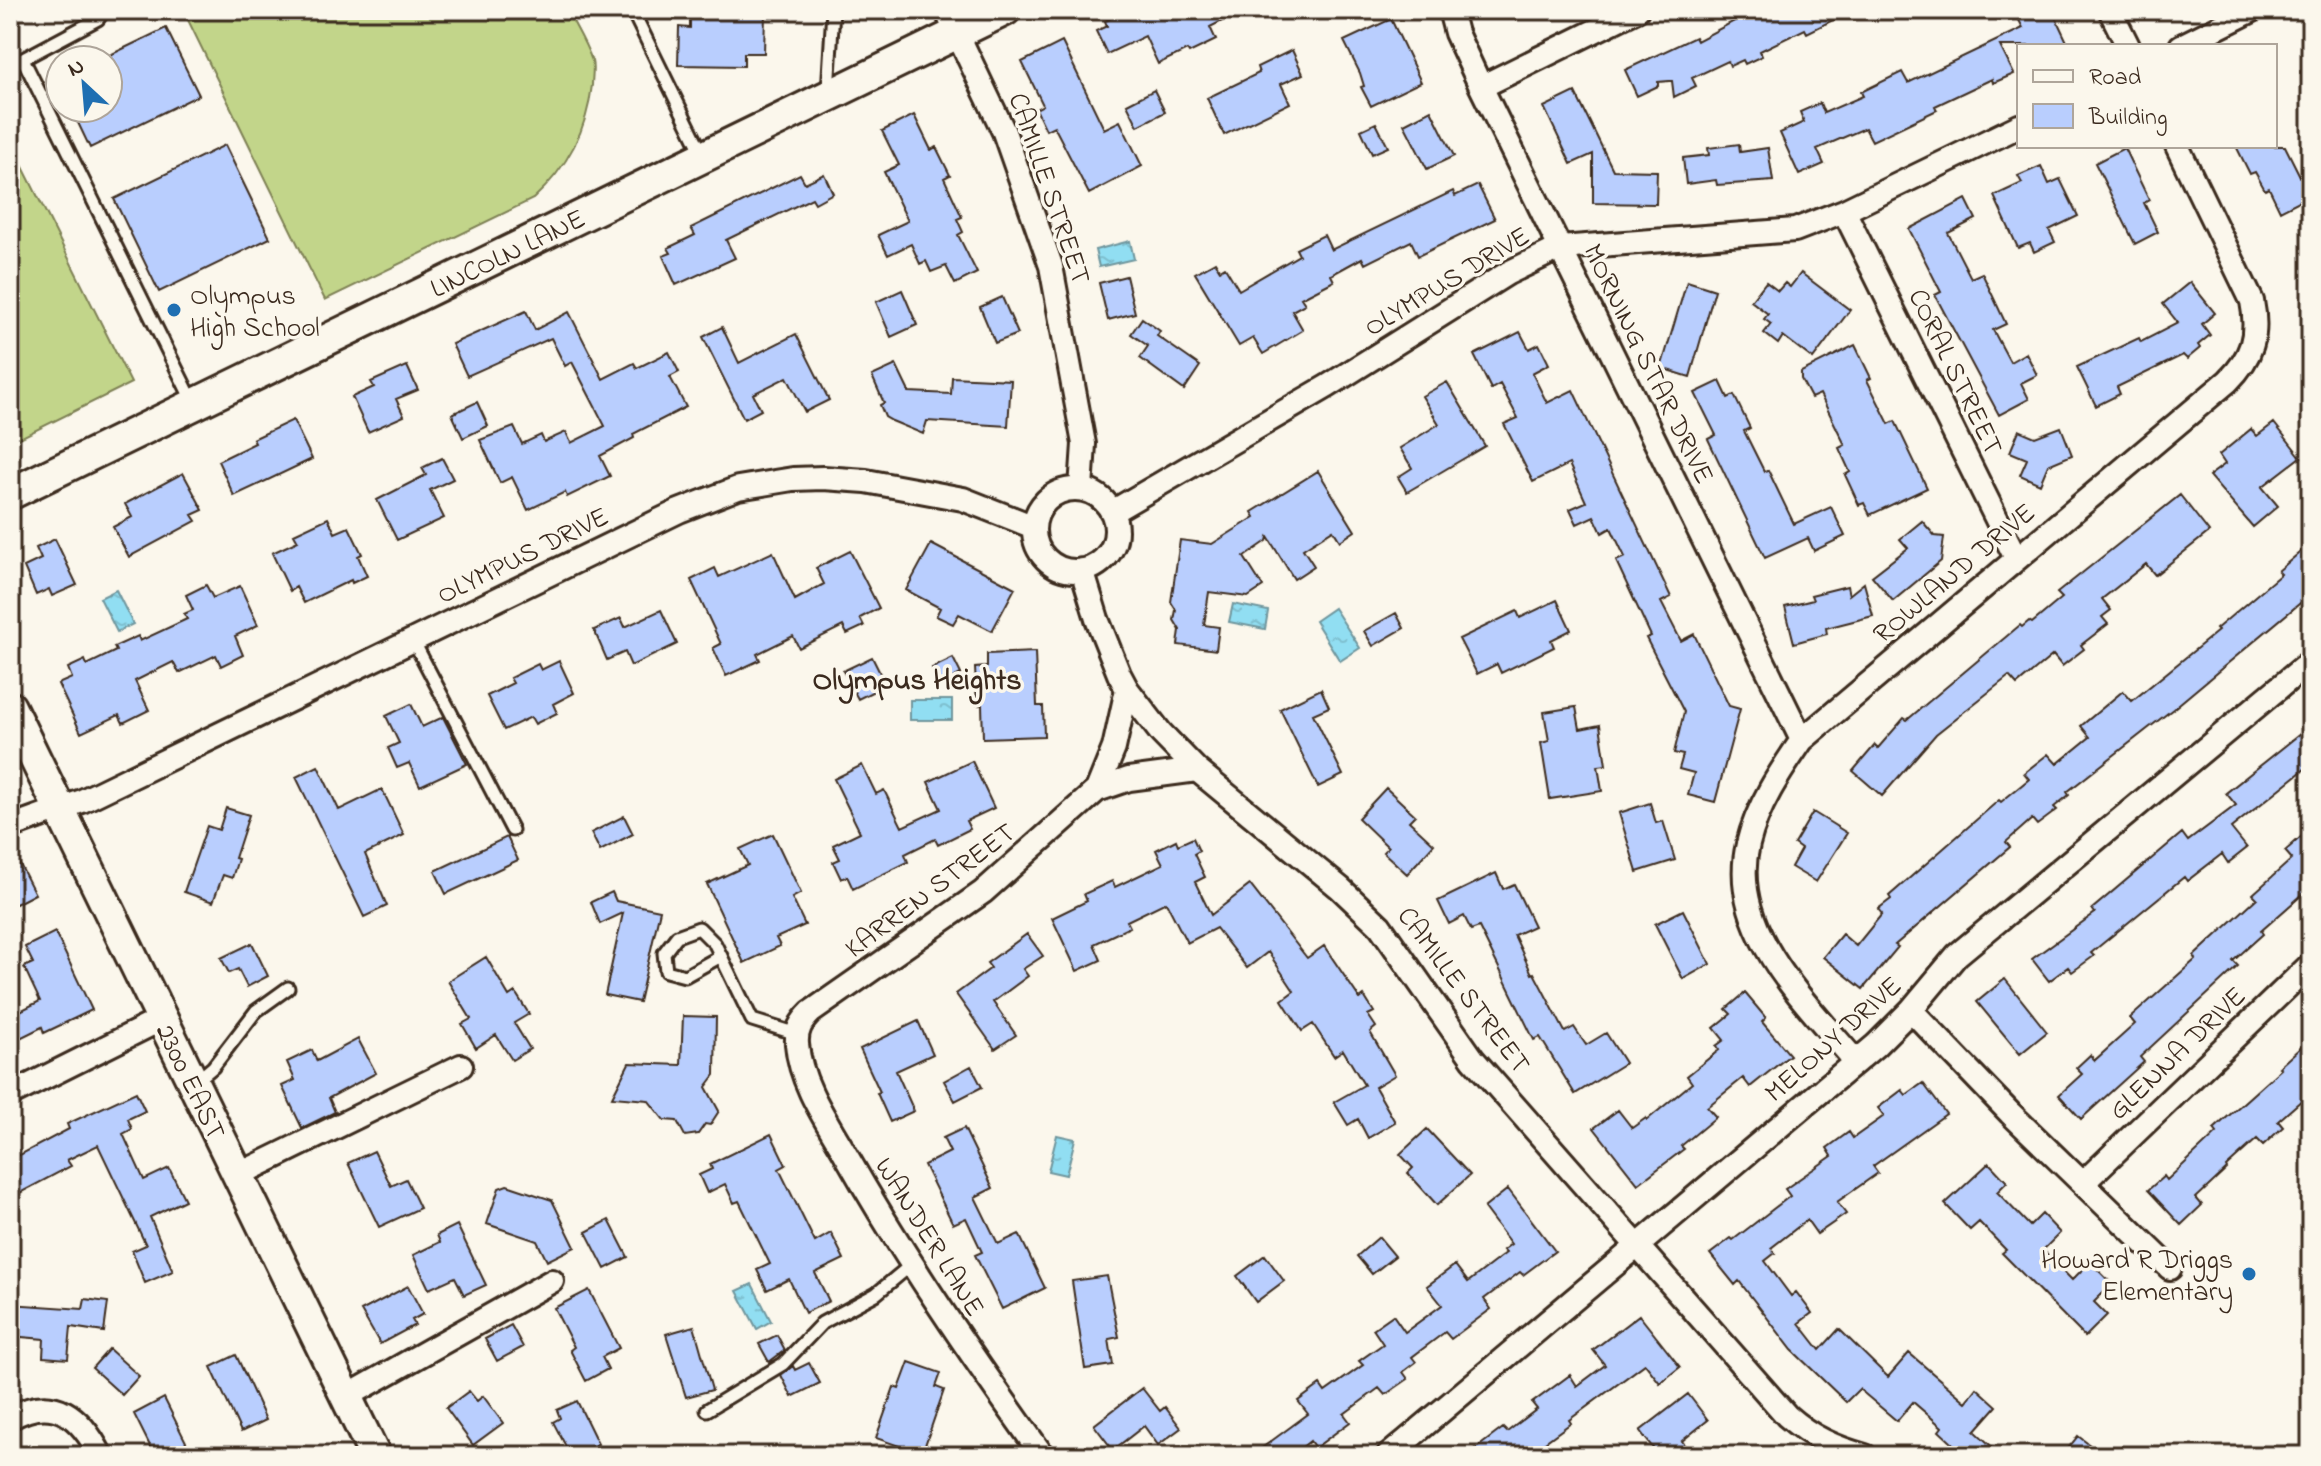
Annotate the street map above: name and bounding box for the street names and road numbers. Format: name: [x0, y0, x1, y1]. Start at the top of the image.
street label: CAMILLE STREET: [996, 88, 1100, 291]
street label: LINCOLN LANE: [424, 200, 593, 311]
street label: OLYMPUS DRIVE: [1357, 217, 1538, 349]
street label: MORNING STAR DRIVE: [1571, 237, 1723, 492]
street label: CORAL STREET: [1896, 282, 2012, 463]
street label: ROWLAND DRIVE: [1865, 494, 2045, 655]
street label: OLYMPUS DRIVE: [431, 498, 617, 617]
street label: KARREN STREET: [837, 814, 1025, 970]
street label: CAMILLE STREET: [1386, 899, 1539, 1083]
street label: MELONY DRIVE: [1757, 968, 1912, 1114]
street label: GLENNA DRIVE: [2100, 978, 2257, 1131]
street label: 2300 EAST: [143, 1017, 235, 1148]
street label: WANDER LANE: [863, 1150, 993, 1326]

